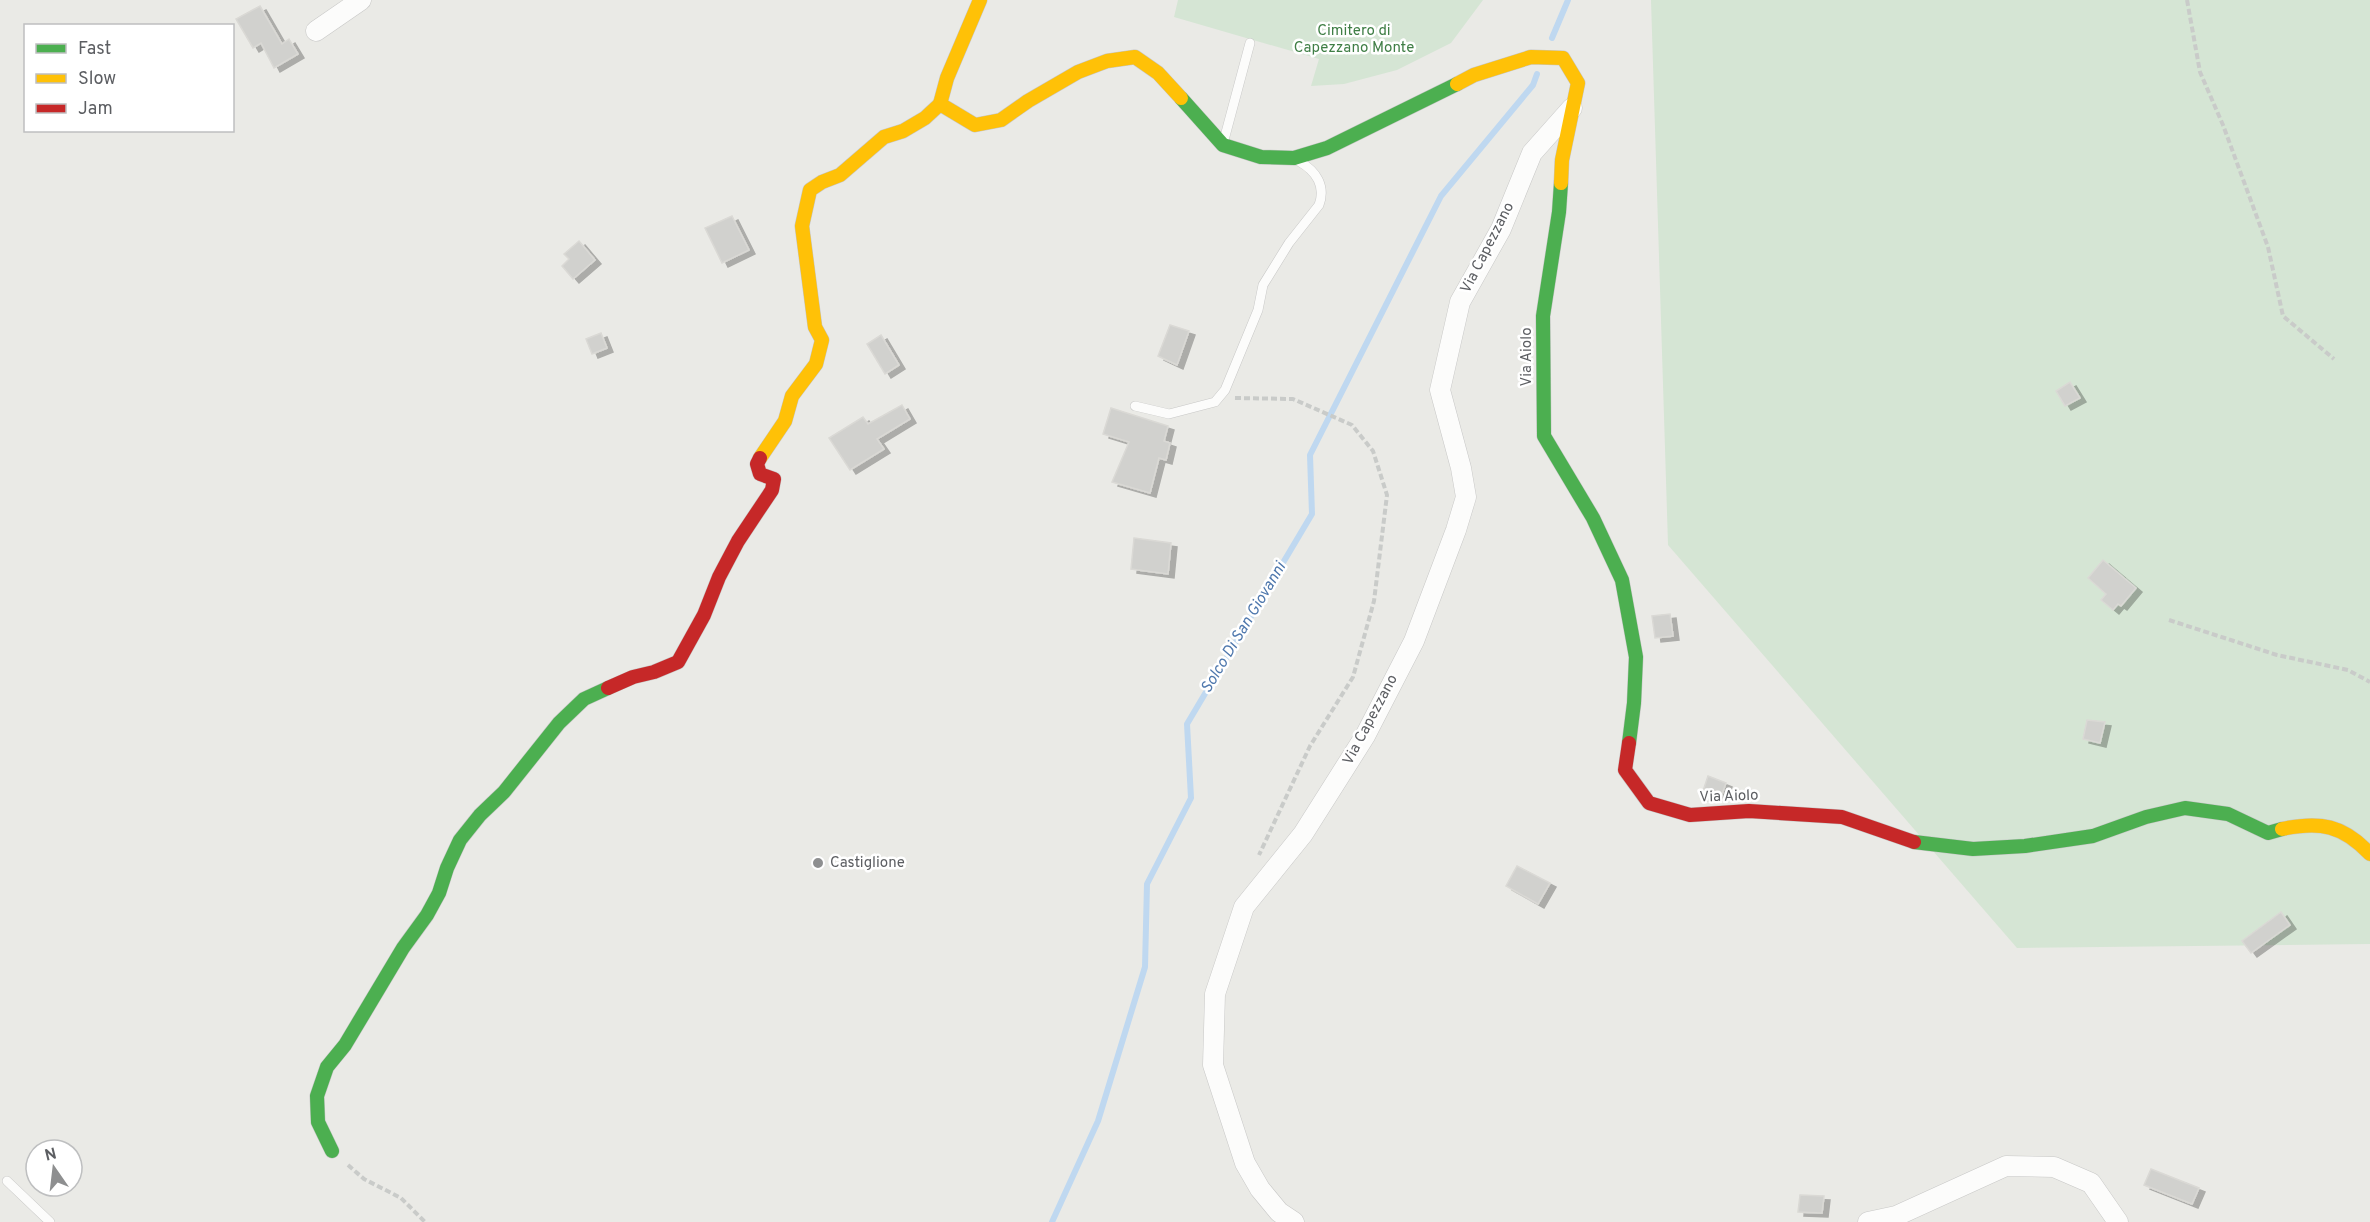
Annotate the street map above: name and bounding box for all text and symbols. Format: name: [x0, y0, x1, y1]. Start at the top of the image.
park label: Cimitero di Capezzano Monte: [1294, 22, 1414, 58]
legend: [24, 24, 234, 132]
text: Fast: [78, 38, 111, 61]
text: Slow: [78, 68, 116, 91]
text: Jam: [78, 98, 113, 121]
street label: Via Capezzano: [1457, 199, 1519, 297]
street label: Via Aiolo: [1518, 327, 1537, 387]
water label: Solco Di San Giovanni: [1197, 558, 1291, 697]
street label: Via Capezzano: [1339, 672, 1403, 768]
street label: Via Aiolo: [1699, 786, 1759, 808]
place label: Castiglione: [830, 854, 905, 873]
marker: Castiglione: [811, 856, 825, 870]
north arrow: [24, 1138, 84, 1198]
text: N: [43, 1144, 59, 1166]

